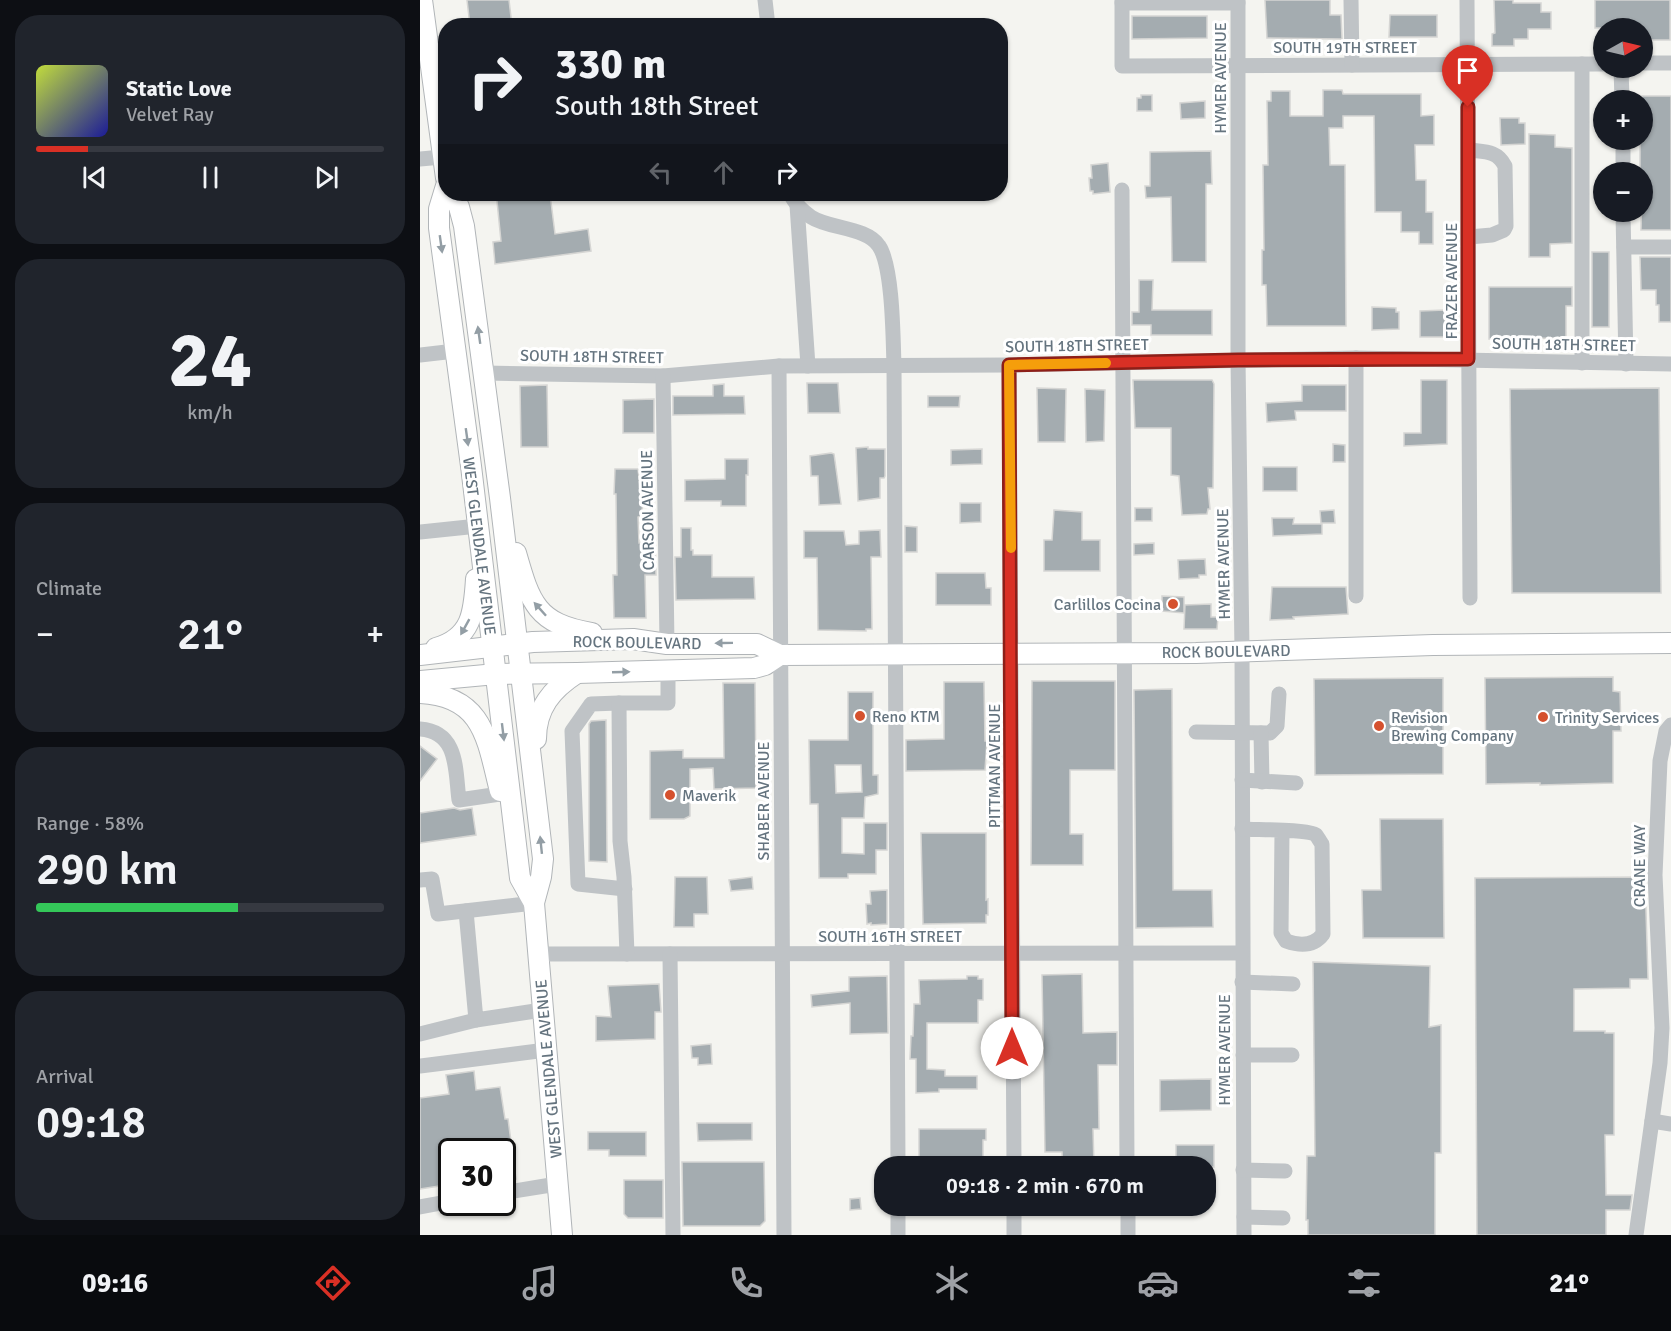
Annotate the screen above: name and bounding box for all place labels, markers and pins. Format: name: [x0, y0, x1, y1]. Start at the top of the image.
pin: [1442, 45, 1493, 107]
place label: Carlillos Cocina: [1054, 595, 1161, 615]
marker: Carlillos Cocina: [1166, 597, 1180, 611]
place label: Reno KTM: [872, 707, 940, 727]
place label: Revision Brewing Company: [1391, 708, 1514, 746]
place label: Trinity Services: [1555, 708, 1659, 728]
marker: Reno KTM: [853, 709, 867, 723]
marker: Trinity Services: [1536, 710, 1550, 724]
marker: Revision Brewing Company: [1372, 719, 1386, 733]
place label: Maverik: [682, 786, 736, 806]
marker: Maverik: [663, 788, 677, 802]

